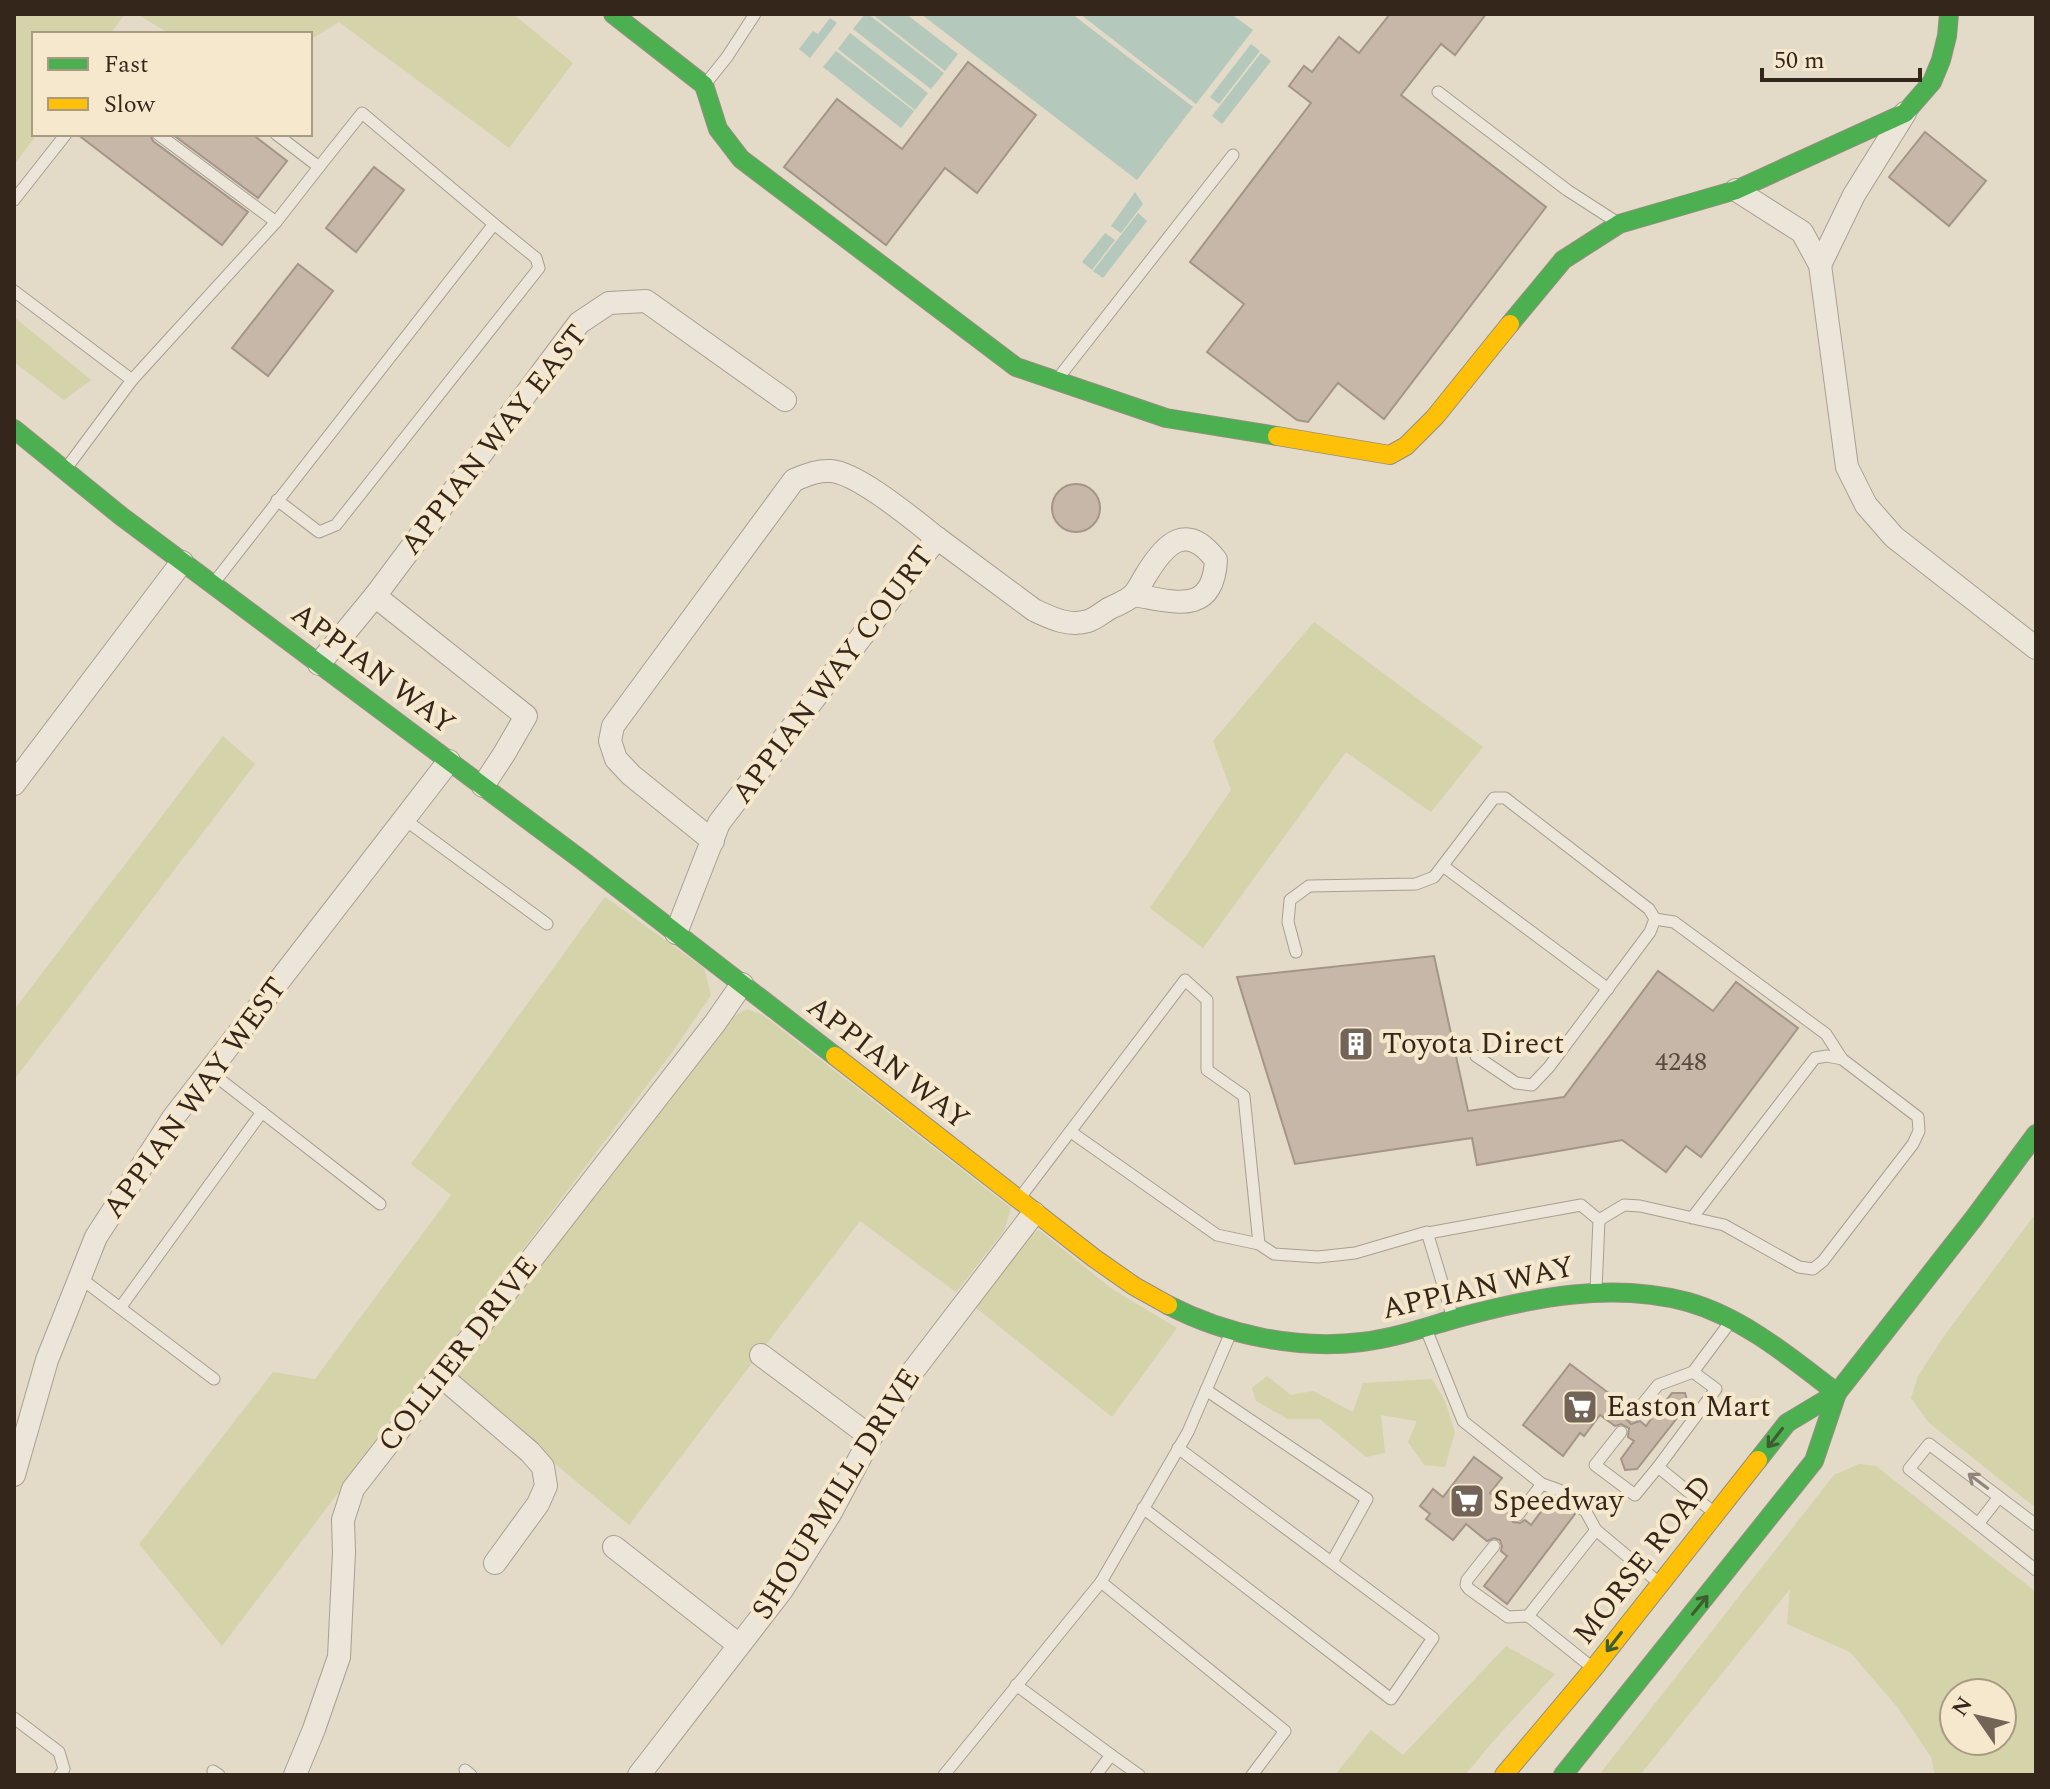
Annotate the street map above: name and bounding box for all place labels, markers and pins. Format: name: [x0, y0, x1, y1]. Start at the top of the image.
place label: Toyota Direct: [1382, 1021, 1564, 1067]
building icon: Toyota Direct: [1337, 1025, 1375, 1063]
place label: Easton Mart: [1606, 1384, 1771, 1430]
supermarket icon: Easton Mart: [1561, 1388, 1599, 1426]
place label: Speedway: [1493, 1478, 1625, 1524]
supermarket icon: Speedway: [1448, 1482, 1486, 1520]

